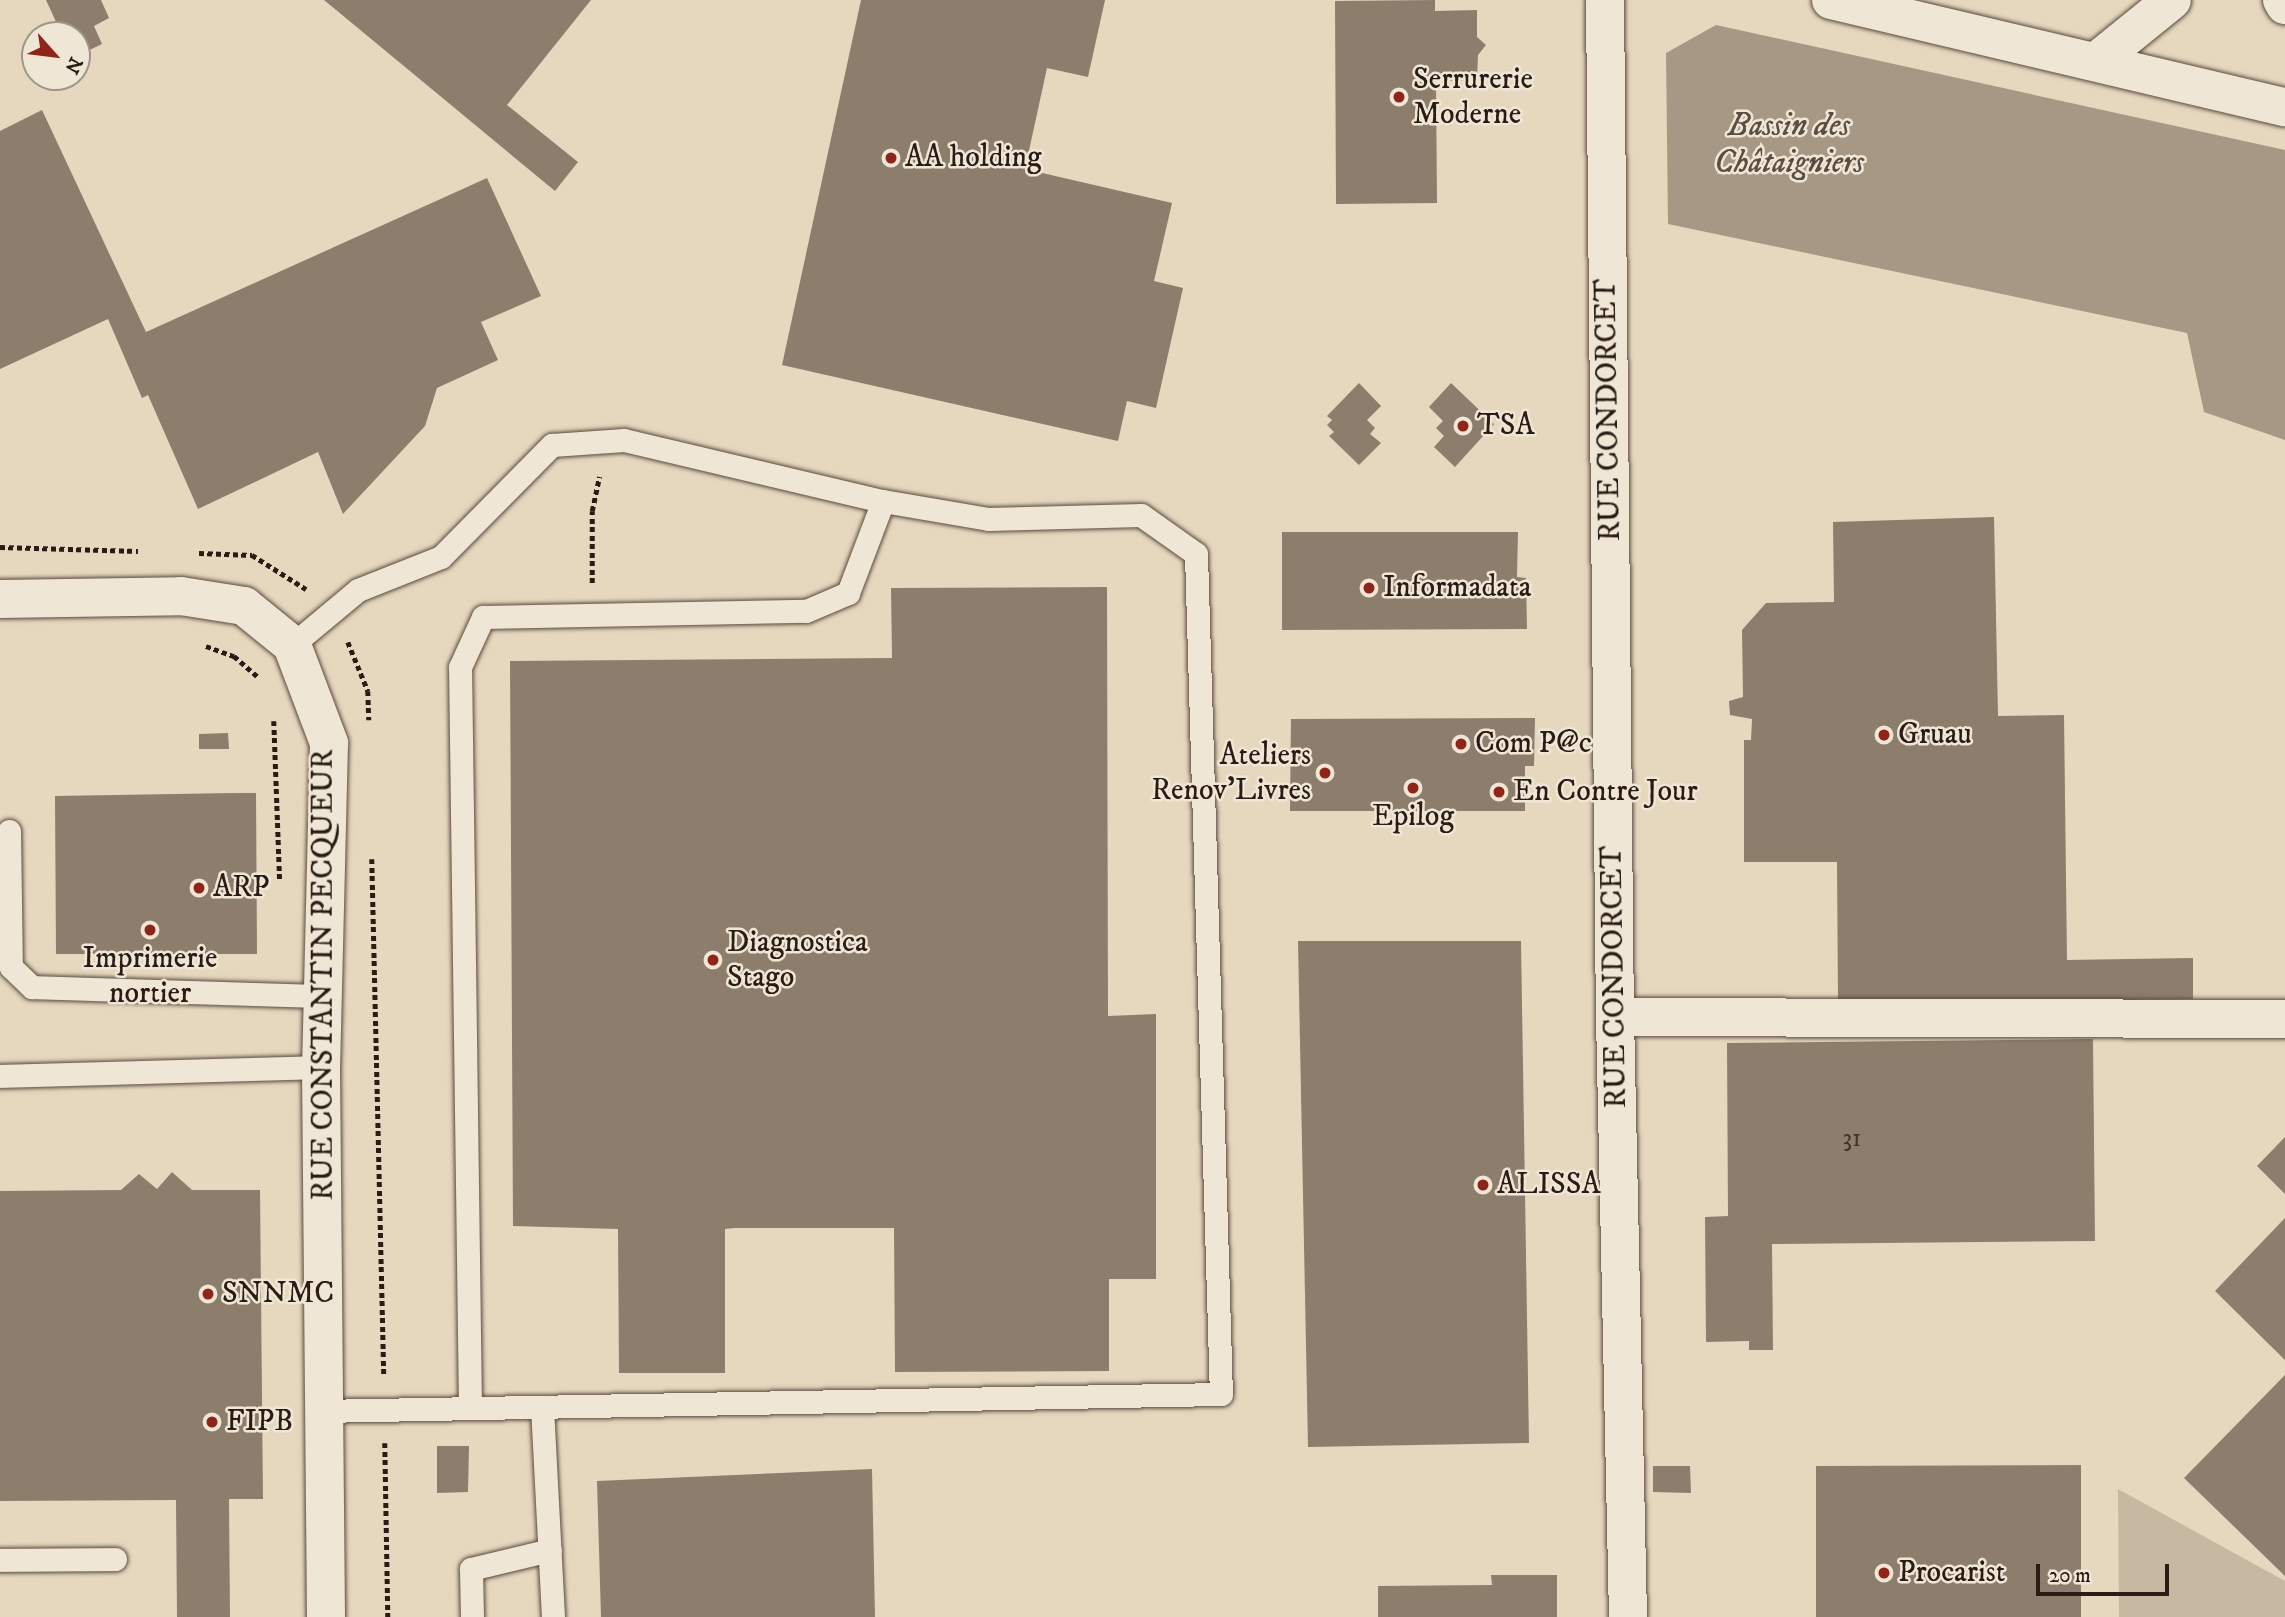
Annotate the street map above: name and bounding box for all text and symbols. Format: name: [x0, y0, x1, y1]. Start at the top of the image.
north arrow: [21, 21, 91, 91]
text: N: [59, 53, 87, 77]
place label: Serrurerie Moderne: [1413, 62, 1533, 132]
marker: Serrurerie Moderne: [1391, 89, 1407, 105]
water label: Bassin des Châtaigniers: [1714, 108, 1864, 183]
place label: AA holding: [905, 140, 1042, 176]
marker: AA holding: [883, 150, 899, 166]
street label: RUE CONDORCET: [1589, 278, 1629, 542]
place label: TSA: [1477, 408, 1535, 444]
marker: TSA: [1455, 418, 1471, 434]
place label: Informadata: [1383, 570, 1531, 606]
marker: Informadata: [1361, 580, 1377, 596]
place label: Gruau: [1898, 717, 1972, 753]
place label: Com P@c: [1475, 726, 1592, 762]
marker: Gruau: [1876, 727, 1892, 743]
marker: Com P@c: [1453, 736, 1469, 752]
place label: Ateliers Renov'Livres: [1151, 738, 1311, 808]
street label: RUE CONSTANTIN PECQUEUR: [306, 749, 342, 1201]
marker: Ateliers Renov'Livres: [1317, 765, 1333, 781]
place label: En Contre Jour: [1513, 774, 1698, 810]
marker: Epilog: [1405, 780, 1421, 796]
marker: En Contre Jour: [1491, 784, 1507, 800]
place label: Epilog: [1372, 799, 1454, 835]
street label: RUE CONDORCET: [1595, 845, 1635, 1109]
place label: ARP: [213, 870, 269, 906]
marker: ARP: [191, 880, 207, 896]
marker: Imprimerie nortier: [142, 922, 158, 938]
place label: Diagnostica Stago: [727, 925, 868, 996]
place label: Imprimerie nortier: [83, 941, 217, 1012]
marker: Diagnostica Stago: [705, 952, 721, 968]
house number: 31: [1842, 1123, 1862, 1155]
place label: ALISSA: [1497, 1167, 1601, 1203]
marker: ALISSA: [1475, 1177, 1491, 1193]
place label: SNNMC: [222, 1276, 334, 1312]
marker: SNNMC: [200, 1286, 216, 1302]
place label: FIPB: [226, 1404, 293, 1440]
marker: FIPB: [204, 1414, 220, 1430]
scale bar: [2040, 1550, 2173, 1594]
place label: Procarist: [1898, 1555, 2005, 1591]
text: 20 m: [2049, 1563, 2091, 1589]
marker: Procarist: [1876, 1565, 1892, 1581]

